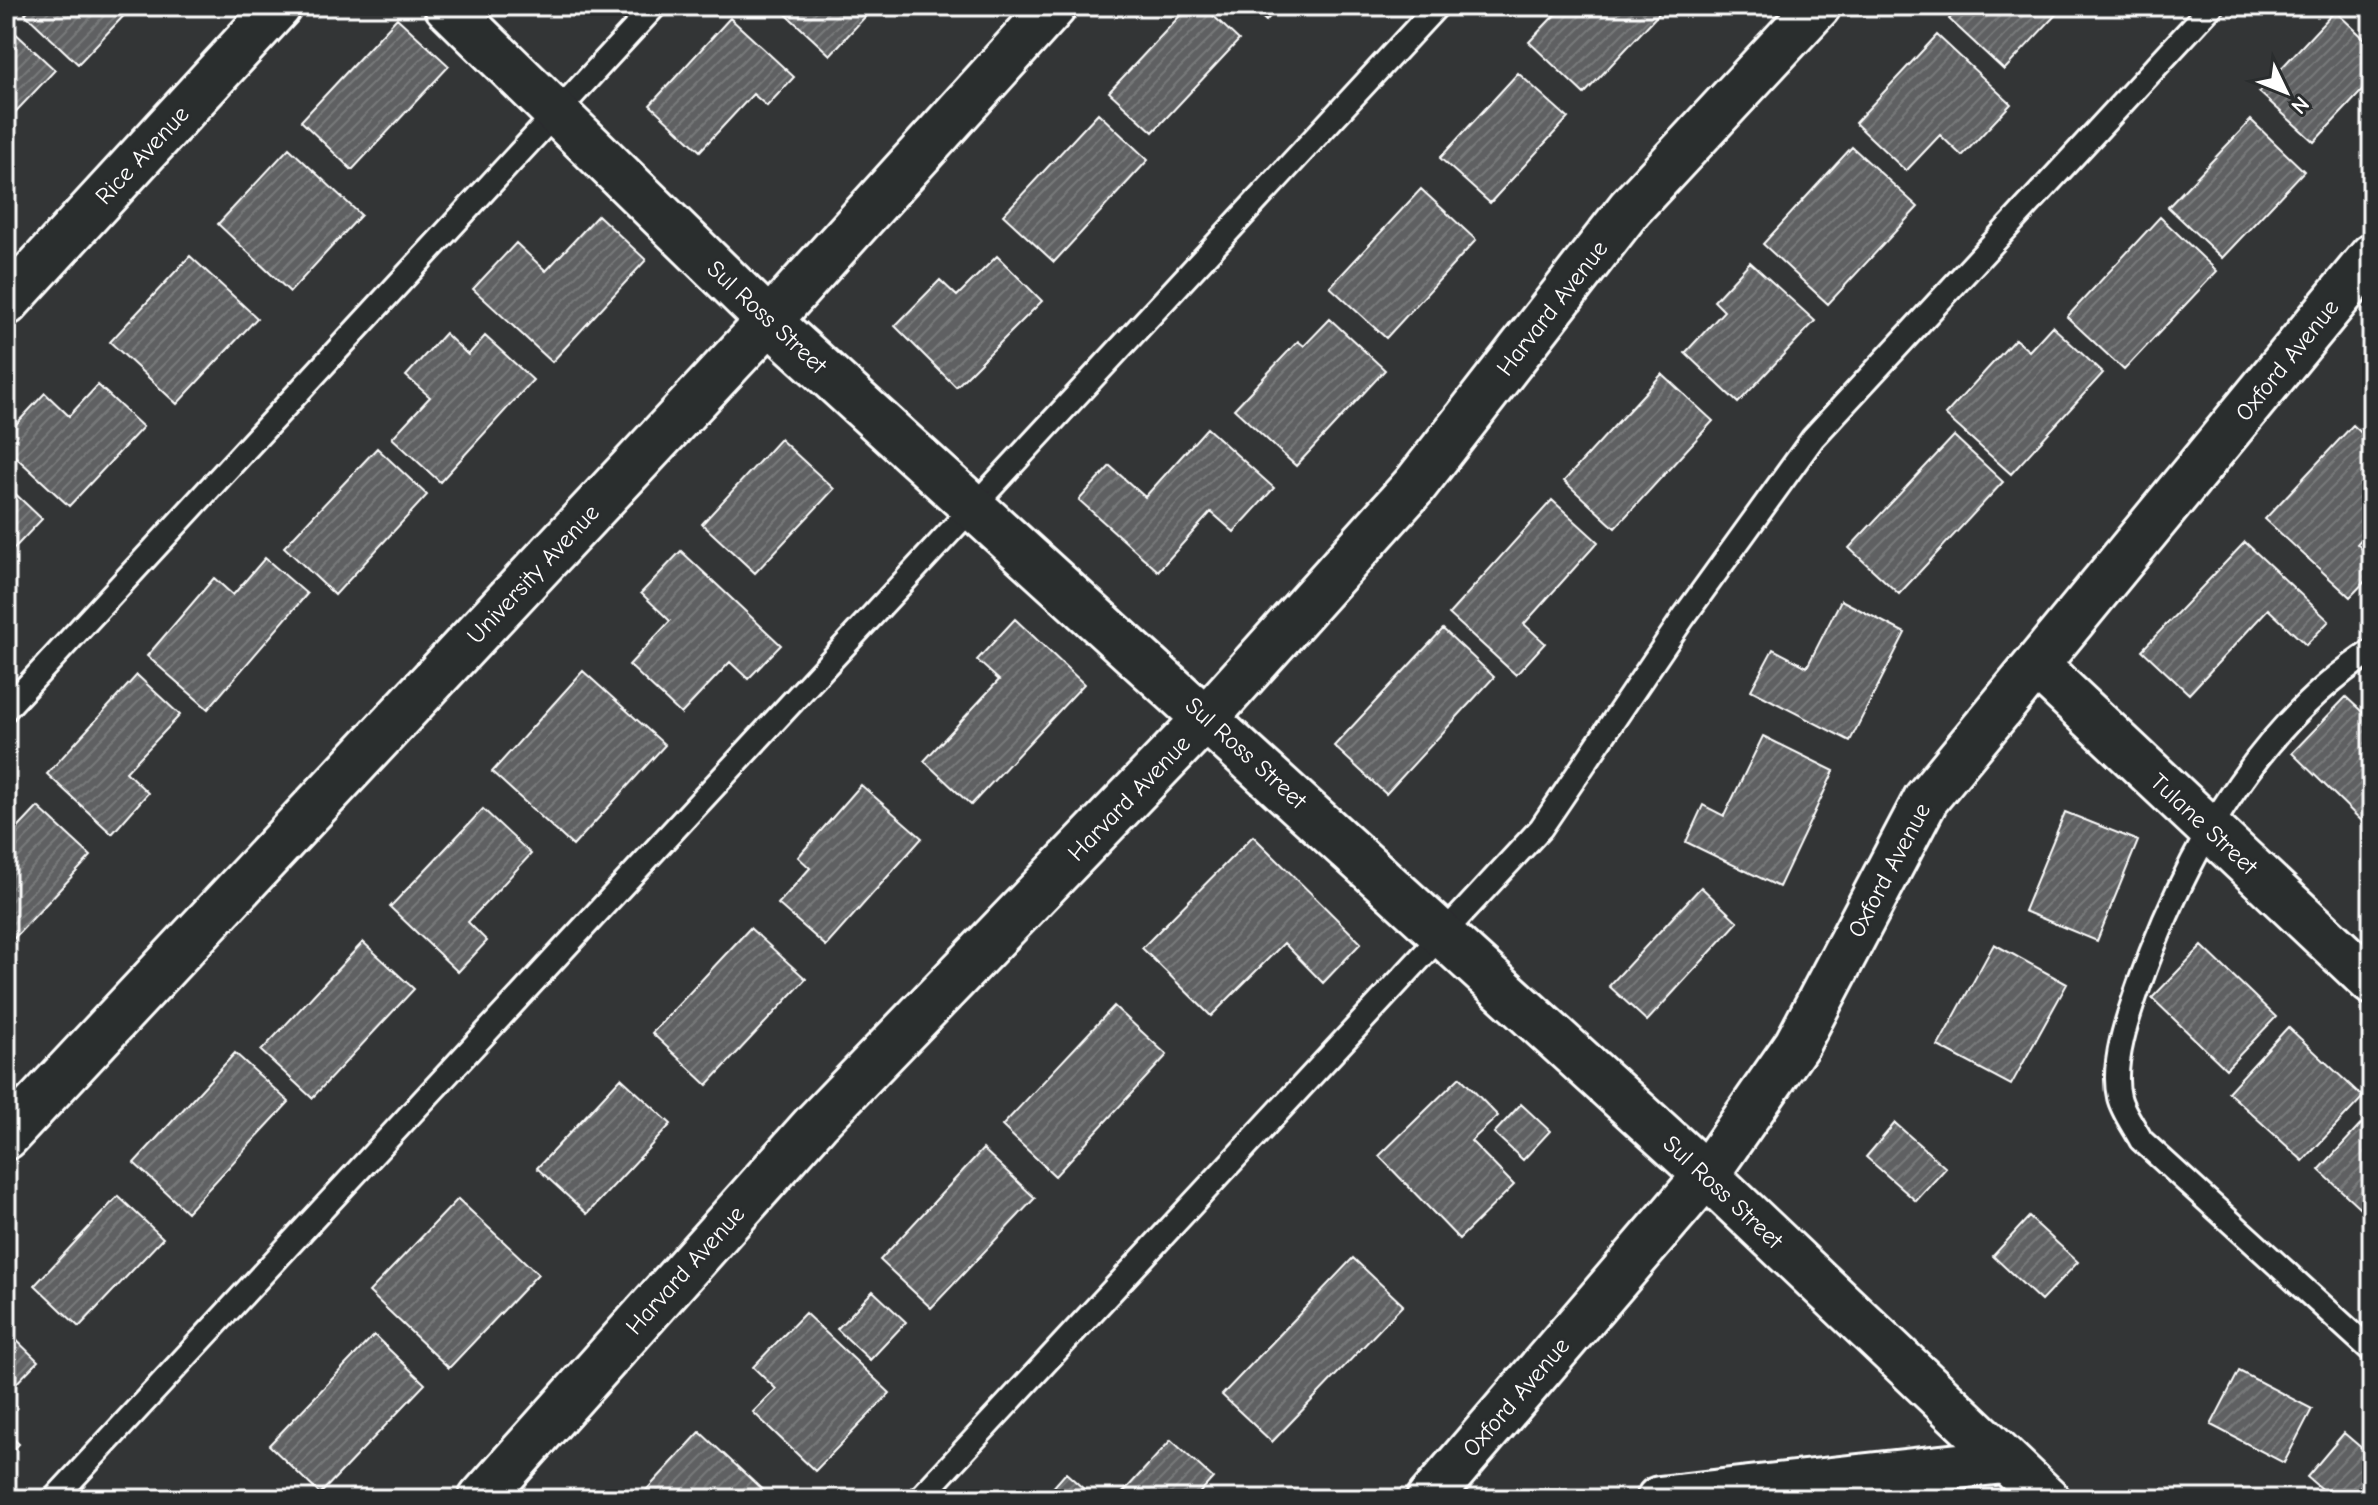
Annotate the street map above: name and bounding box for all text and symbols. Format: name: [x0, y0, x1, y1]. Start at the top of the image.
north arrow: [2246, 52, 2326, 132]
text: N: [2285, 91, 2314, 119]
street label: Rice Avenue: [89, 100, 195, 210]
street label: Harvard Avenue: [1491, 235, 1613, 381]
street label: Sul Ross Street: [701, 254, 833, 380]
street label: Oxford Avenue: [2229, 294, 2345, 426]
street label: University Avenue: [461, 498, 605, 650]
street label: Sul Ross Street: [1180, 691, 1313, 815]
street label: Harvard Avenue: [1062, 729, 1196, 867]
street label: Tulane Street: [2145, 767, 2264, 881]
street label: Oxford Avenue: [1842, 798, 1936, 942]
street label: Sul Ross Street: [1657, 1129, 1789, 1255]
street label: Harvard Avenue: [620, 1200, 750, 1340]
street label: Oxford Avenue: [1457, 1332, 1575, 1462]

